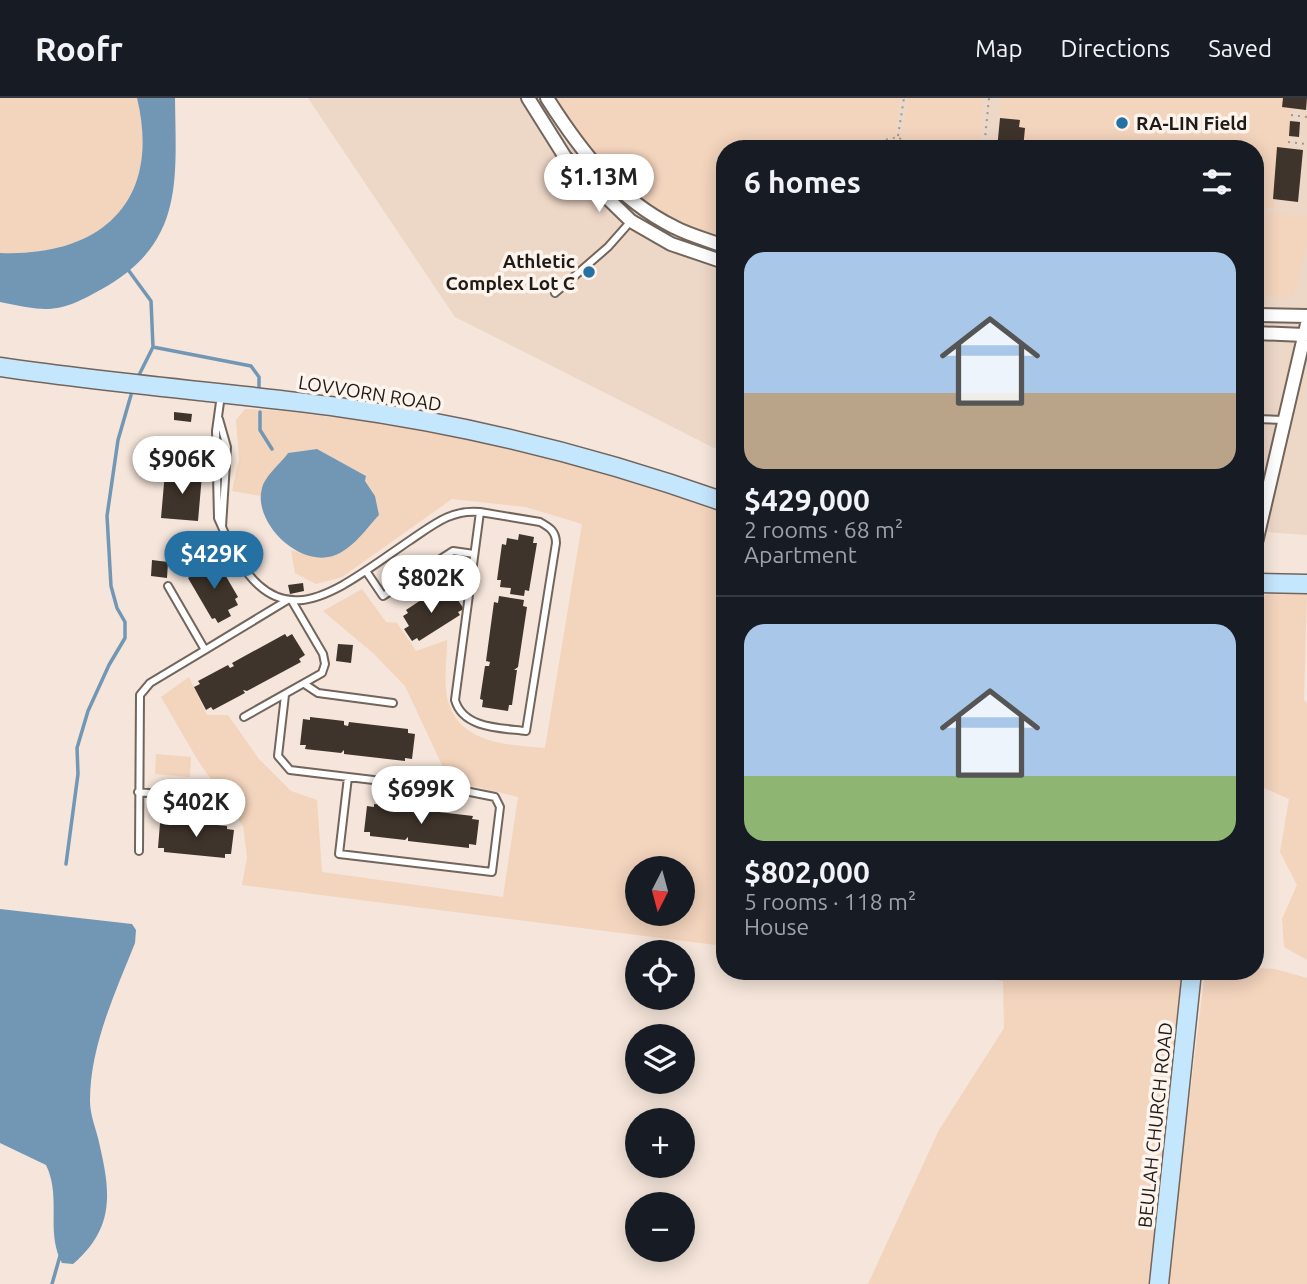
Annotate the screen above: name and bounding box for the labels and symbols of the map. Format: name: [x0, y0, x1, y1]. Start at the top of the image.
place label: RA-LIN Field: [1136, 112, 1248, 134]
marker: RA-LIN Field: [1114, 115, 1130, 131]
pin: $1.13M: [542, 155, 656, 214]
place label: Athletic Complex Lot C: [446, 250, 575, 294]
marker: Athletic Complex Lot C: [581, 264, 597, 280]
street label: LOVVORN ROAD: [297, 371, 443, 415]
pin: $906K: [133, 436, 231, 496]
pin: $429K: [165, 532, 263, 591]
pin: $802K: [382, 556, 480, 615]
pin: $699K: [372, 766, 470, 826]
pin: $402K: [147, 780, 245, 839]
north arrow: [625, 856, 695, 926]
street label: BEULAH CHURCH ROAD: [1133, 1021, 1177, 1229]

